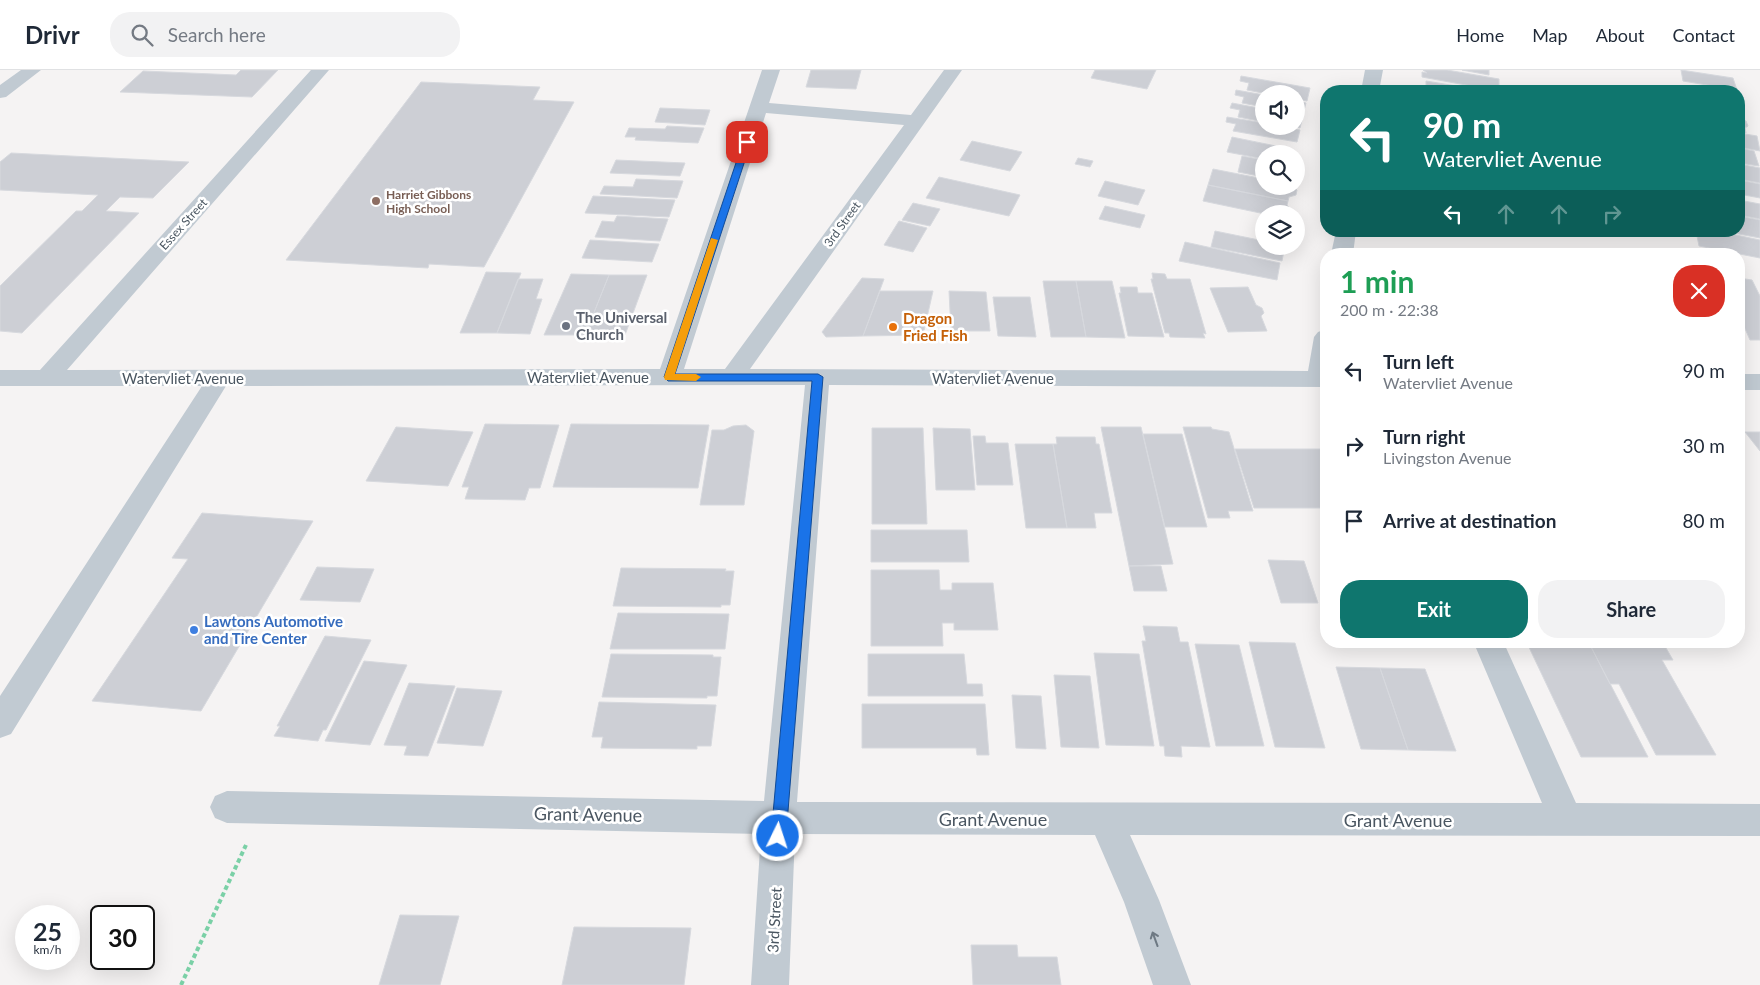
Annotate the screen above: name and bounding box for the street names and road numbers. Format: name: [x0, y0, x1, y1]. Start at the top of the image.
street label: Essex Street: [156, 195, 210, 253]
street label: 3rd Street: [821, 198, 864, 250]
street label: Watervliet Avenue: [527, 368, 649, 386]
street label: Watervliet Avenue: [122, 369, 244, 387]
street label: Watervliet Avenue: [932, 369, 1054, 387]
street label: Grant Avenue: [534, 802, 642, 826]
street label: Grant Avenue: [939, 808, 1047, 830]
street label: Grant Avenue: [1344, 809, 1452, 831]
street label: 3rd Street: [763, 886, 785, 953]

